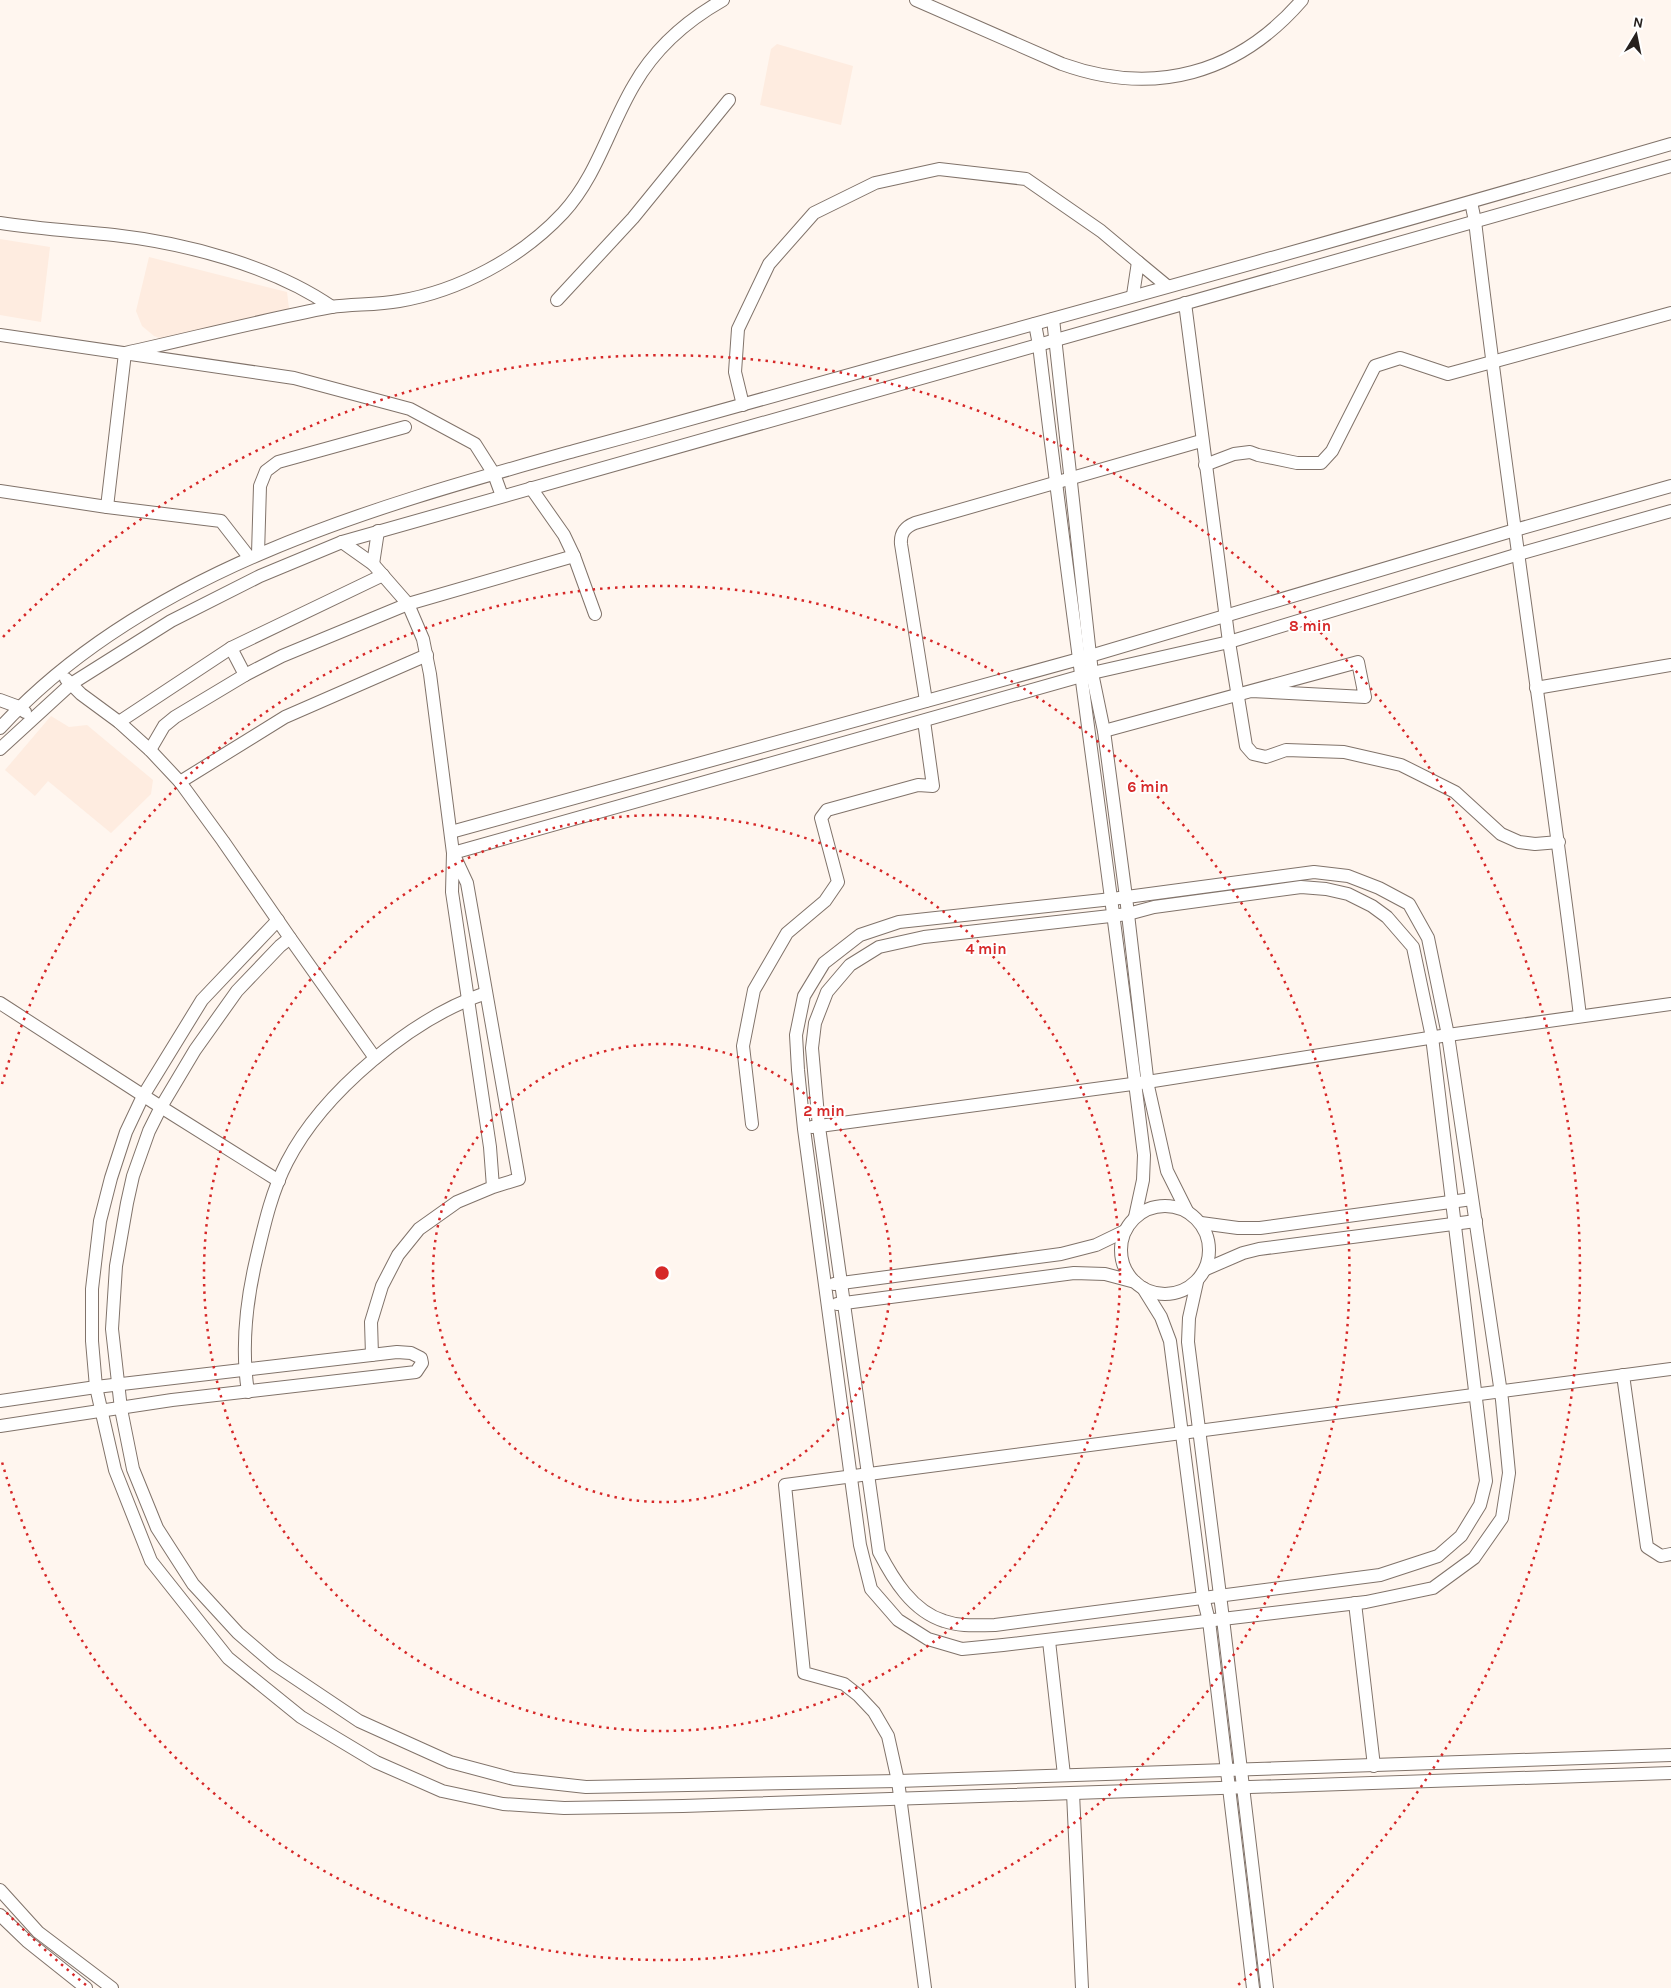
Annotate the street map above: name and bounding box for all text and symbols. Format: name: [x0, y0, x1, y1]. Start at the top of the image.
north arrow: [1611, 10, 1661, 60]
text: N: [1632, 13, 1645, 32]
text: 8 min: [1289, 617, 1331, 635]
text: 6 min: [1127, 778, 1169, 796]
text: 4 min: [965, 940, 1007, 958]
text: 2 min: [803, 1102, 845, 1120]
centre of rings: [653, 1264, 671, 1282]

